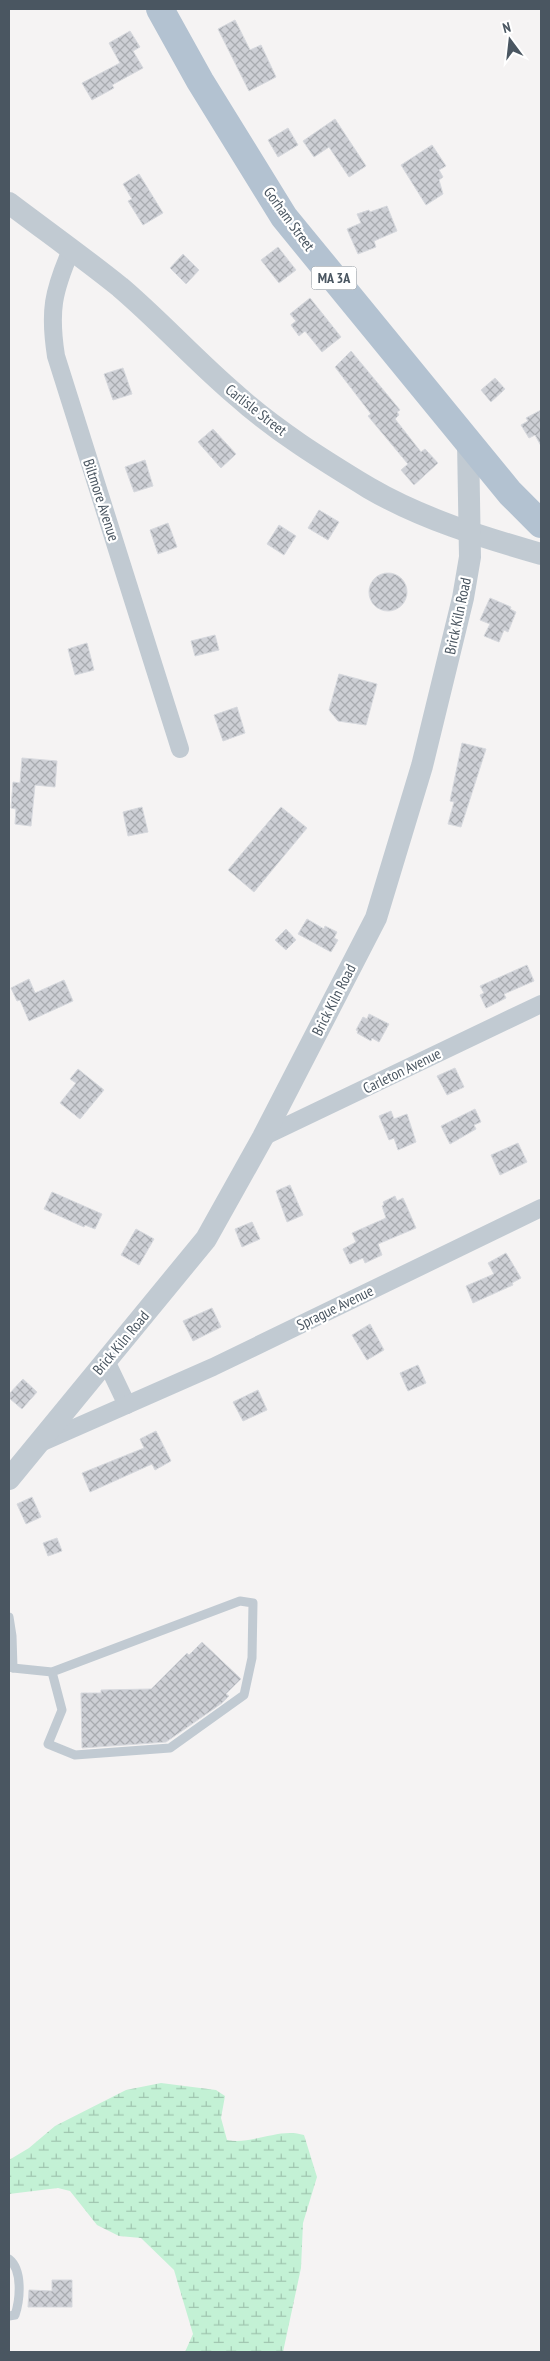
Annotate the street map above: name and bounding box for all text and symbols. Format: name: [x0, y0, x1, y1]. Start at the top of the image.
north arrow: [485, 15, 535, 65]
text: N: [501, 18, 513, 37]
street label: Gorham Street: [260, 183, 319, 254]
road number: MA 3A: [312, 266, 356, 290]
street label: Carlisle Street: [222, 380, 291, 439]
street label: Biltmore Avenue: [79, 456, 124, 543]
street label: Brick Kiln Road: [440, 576, 475, 656]
street label: Brick Kiln Road: [307, 961, 360, 1039]
street label: Carleton Avenue: [360, 1044, 444, 1098]
street label: Sprague Avenue: [293, 1281, 376, 1334]
street label: Brick Kiln Road: [88, 1307, 153, 1379]

